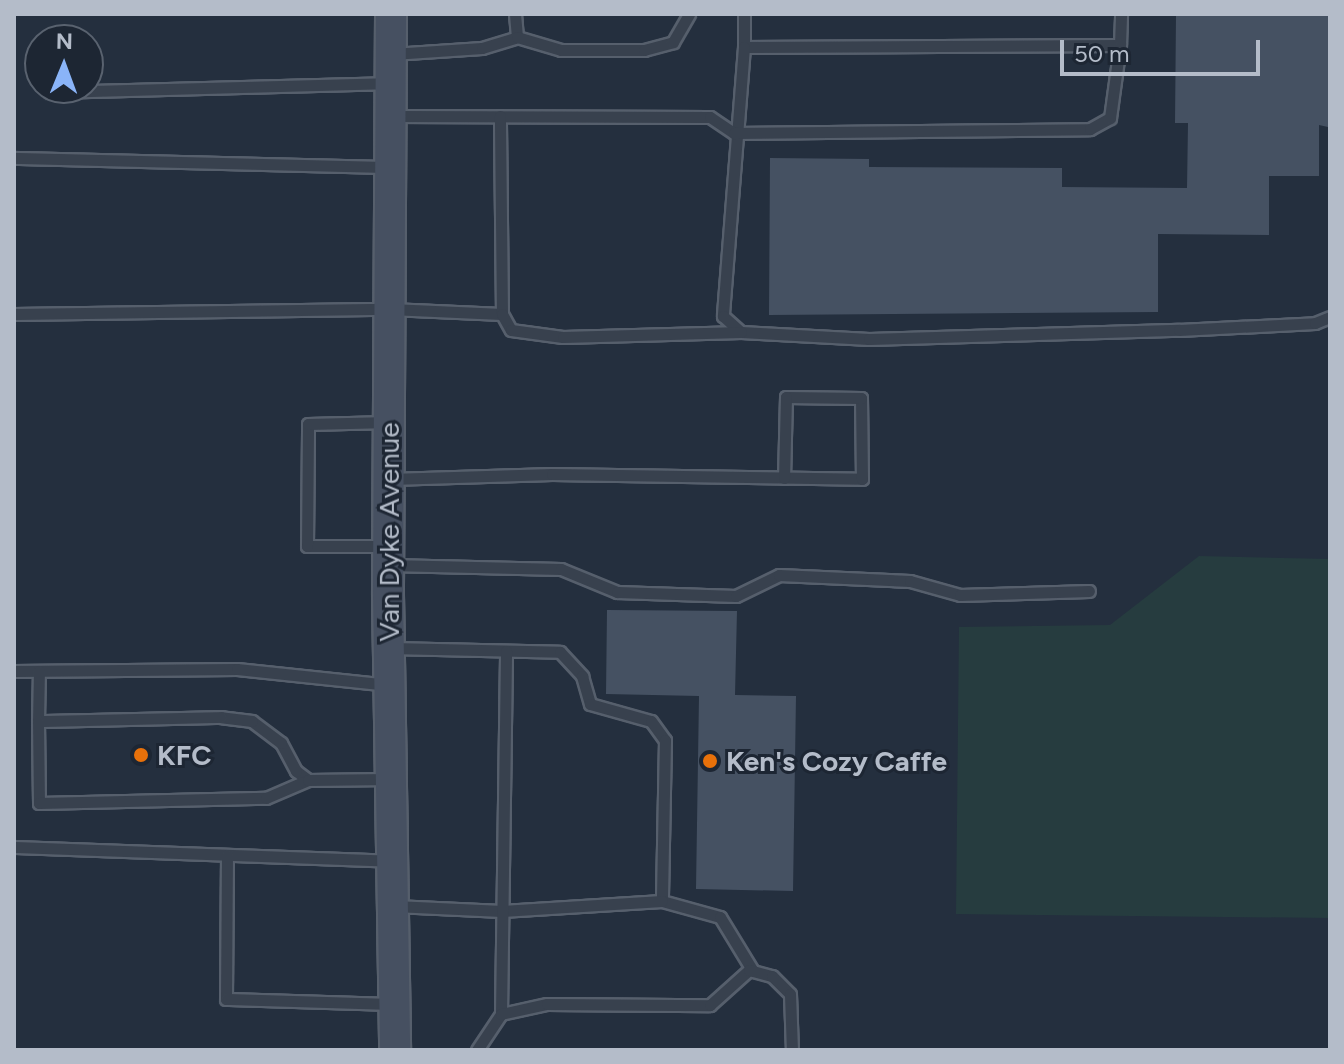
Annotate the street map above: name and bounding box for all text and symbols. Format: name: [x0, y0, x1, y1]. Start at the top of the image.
north arrow: [24, 24, 104, 104]
scale bar: [1064, 24, 1264, 74]
text: N: [56, 28, 73, 55]
text: 50 m: [1074, 39, 1130, 68]
street label: Van Dyke Avenue: [372, 422, 406, 642]
place label: KFC: [157, 738, 211, 772]
place label: Ken's Cozy Caffe: [726, 744, 947, 778]
marker: KFC: [132, 746, 150, 764]
marker: Ken's Cozy Caffe: [701, 752, 719, 770]

